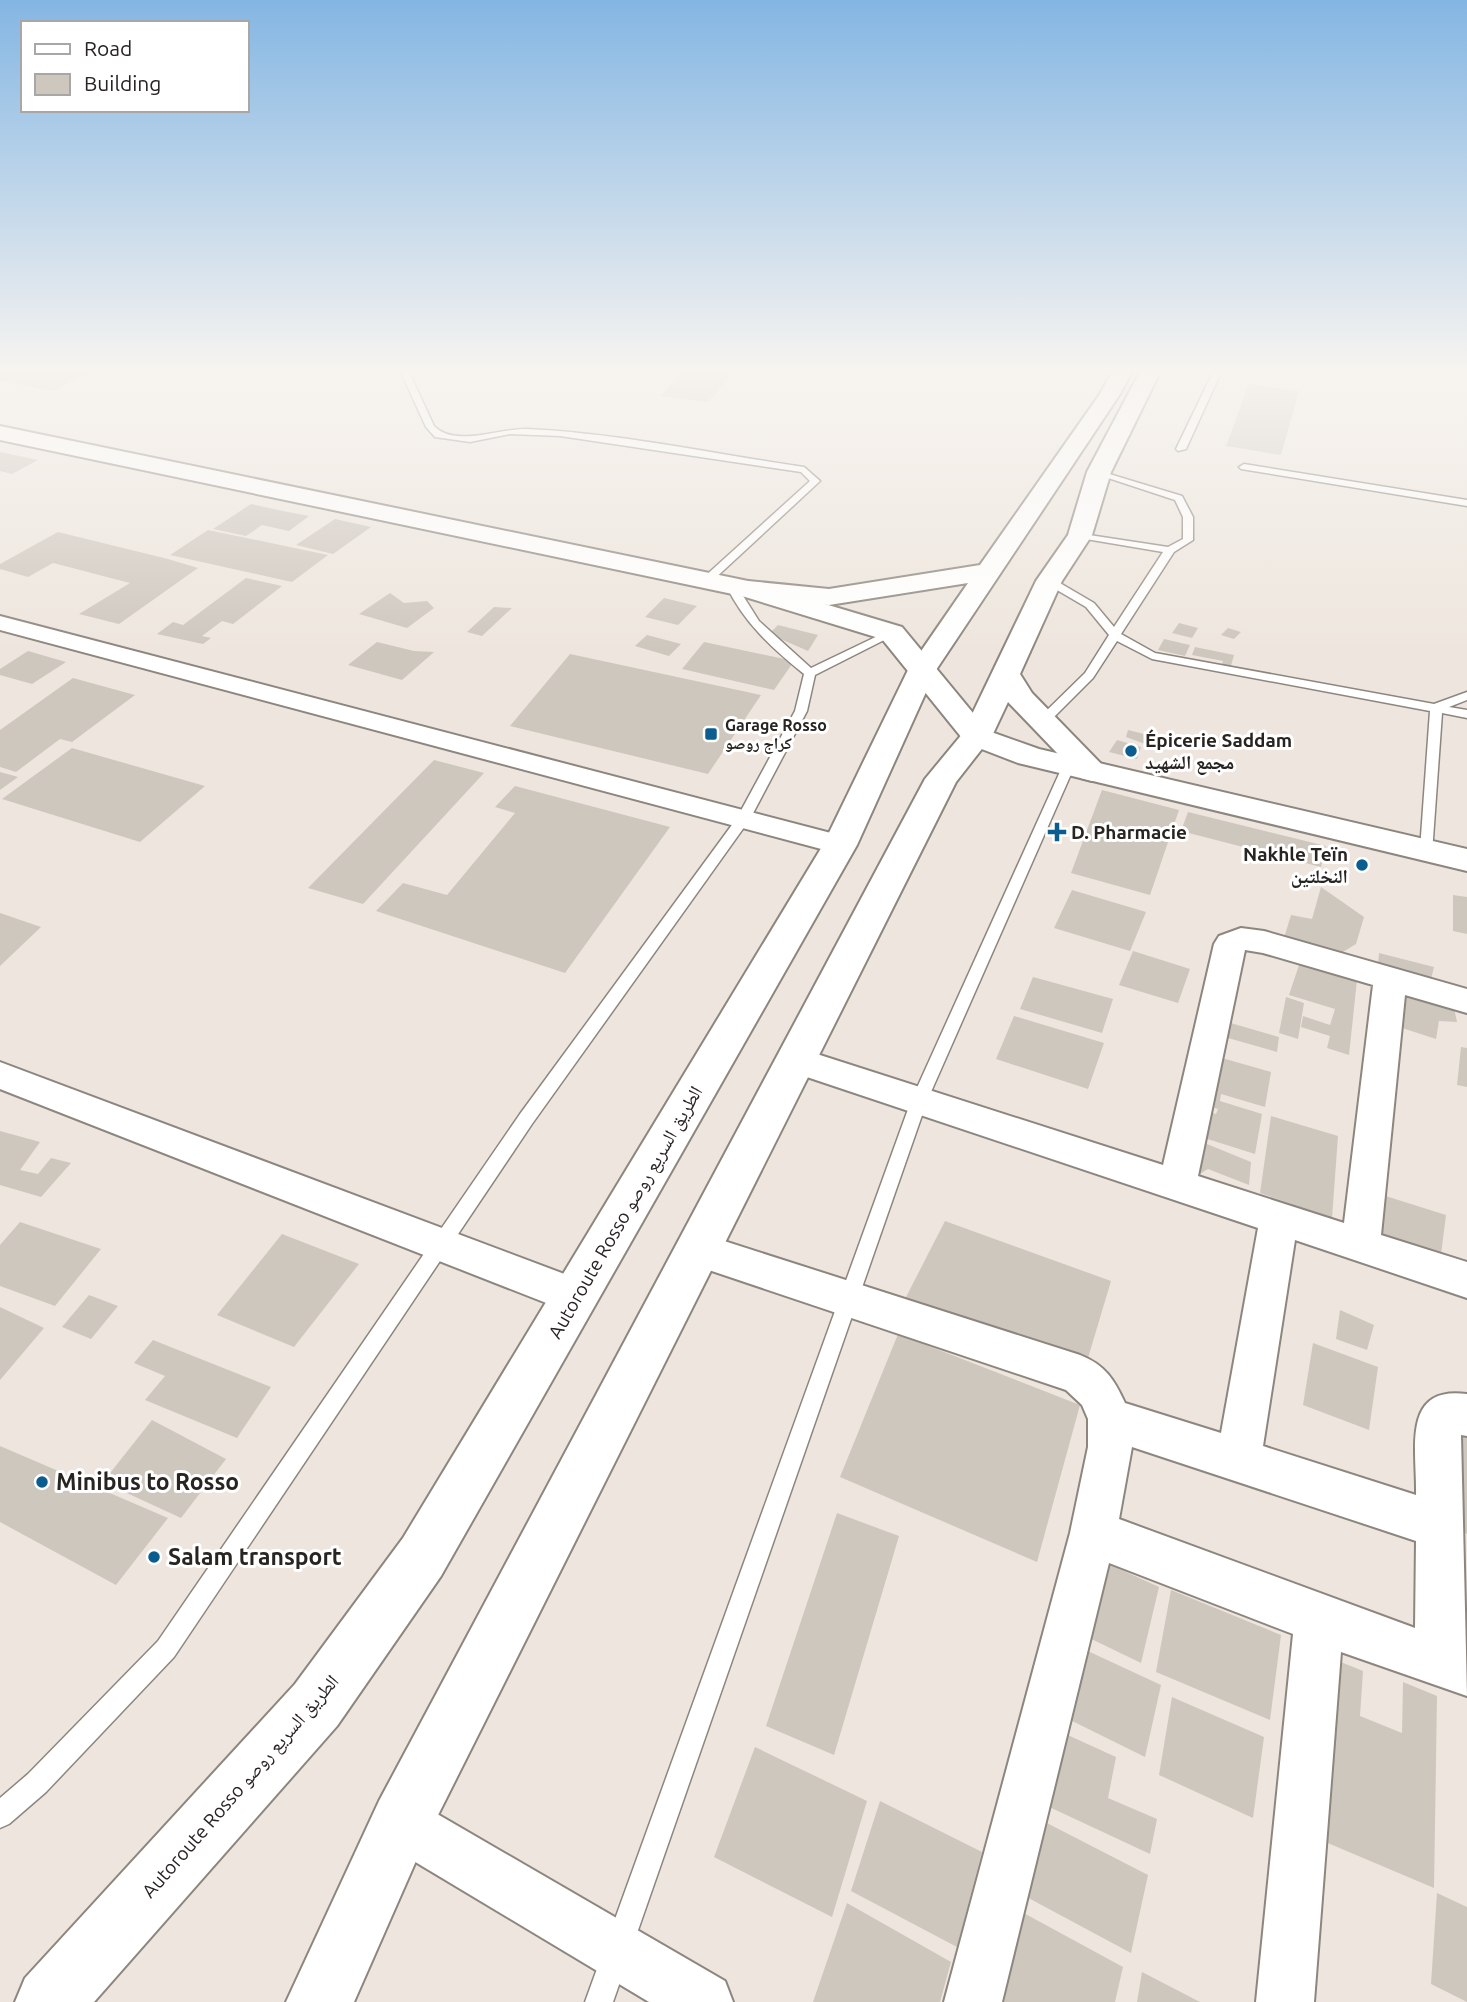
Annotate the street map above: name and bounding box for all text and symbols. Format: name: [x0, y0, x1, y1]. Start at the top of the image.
legend: [21, 21, 248, 112]
text: Road: [84, 36, 132, 60]
text: Building: [84, 71, 161, 95]
place label: Garage Rosso كراج روصو: [725, 716, 827, 754]
marker: Garage Rosso كراج روصو: [703, 726, 719, 742]
place label: Épicerie Saddam مجمع الشهيد: [1145, 729, 1292, 775]
marker: Épicerie Saddam مجمع الشهيد: [1123, 743, 1139, 759]
place label: D. Pharmacie: [1071, 821, 1187, 843]
marker: D. Pharmacie: [1049, 824, 1065, 840]
place label: Nakhle Teïn النخلتين: [1243, 843, 1348, 888]
marker: Nakhle Teïn النخلتين: [1354, 857, 1370, 873]
street label: Autoroute Rosso الطريق السريع روصو: [543, 1082, 708, 1343]
place label: Minibus to Rosso: [56, 1469, 239, 1494]
marker: Minibus to Rosso: [34, 1474, 50, 1490]
place label: Salam transport: [168, 1544, 342, 1569]
marker: Salam transport: [146, 1549, 162, 1565]
street label: Autoroute Rosso الطريق السريع روصو: [137, 1670, 344, 1903]

